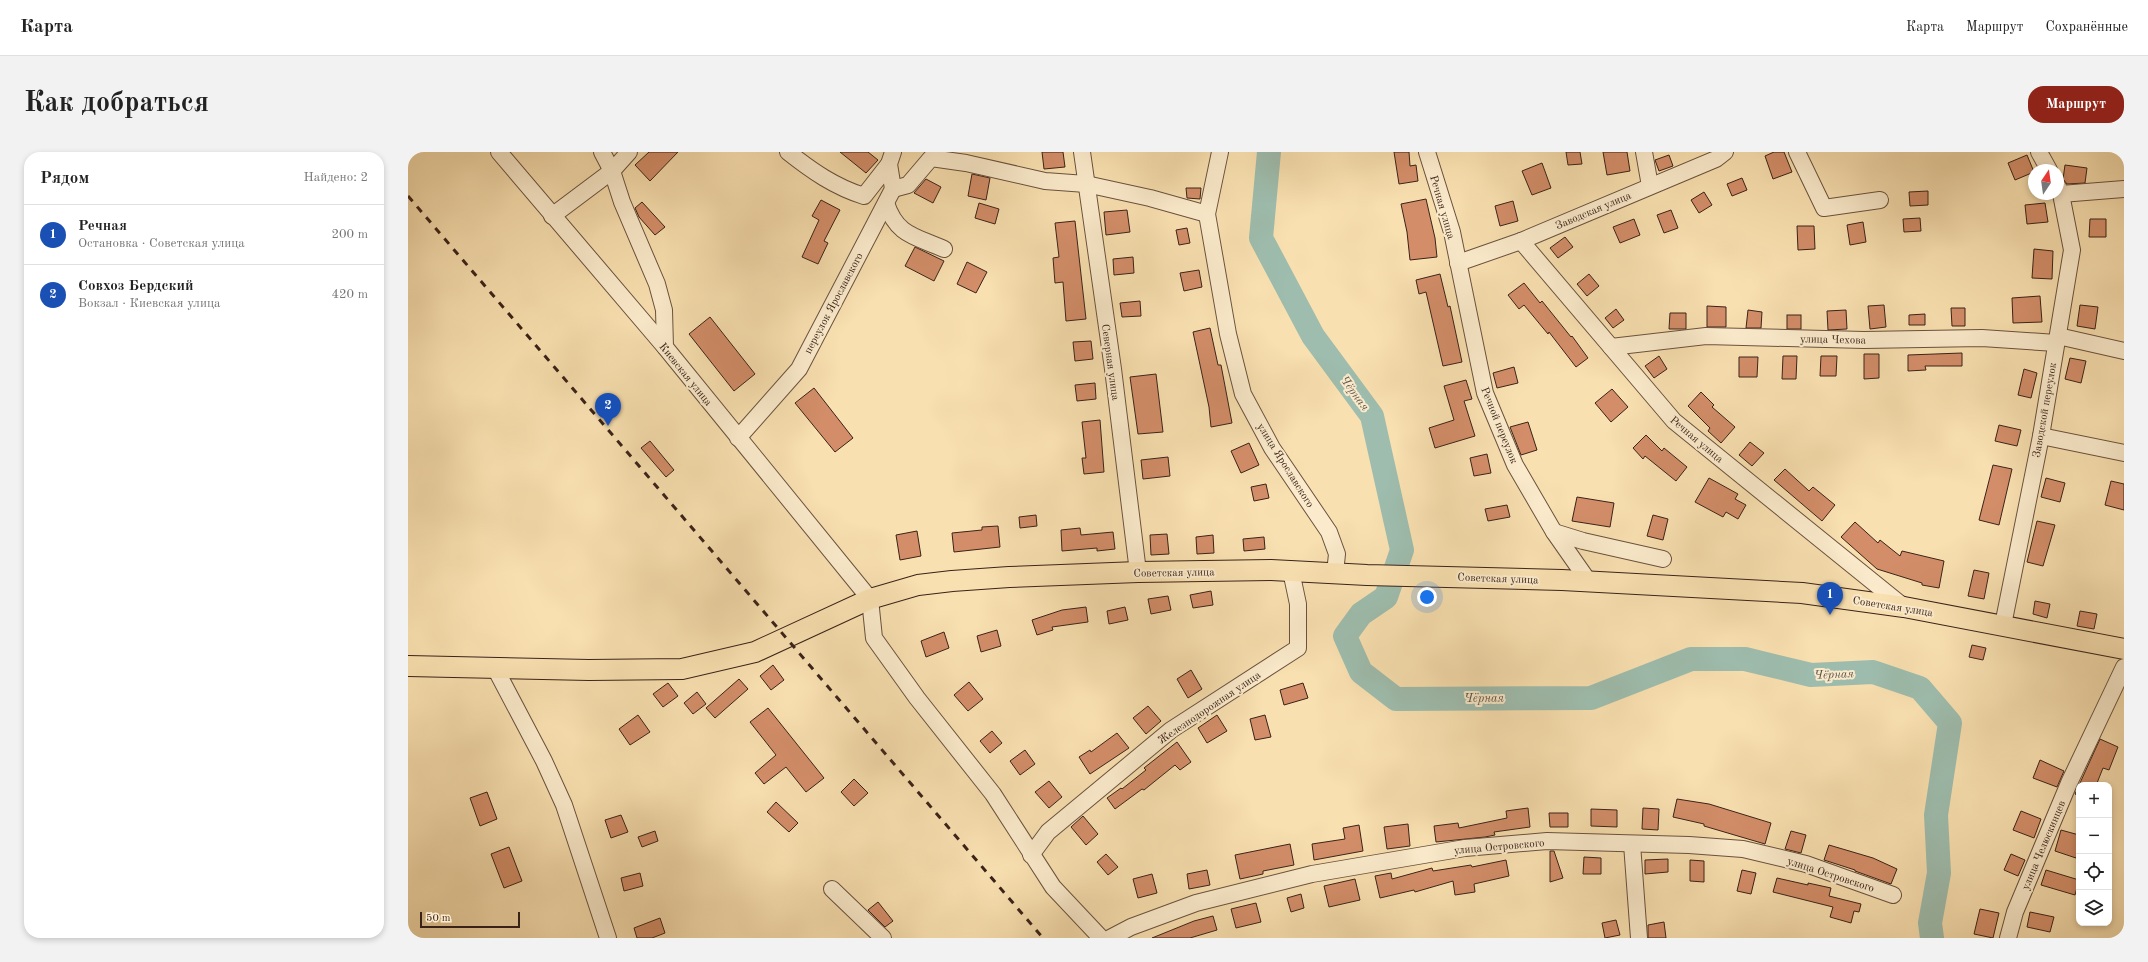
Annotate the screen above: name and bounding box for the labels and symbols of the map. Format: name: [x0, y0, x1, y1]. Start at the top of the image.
north arrow: [2028, 164, 2064, 200]
street label: Речная улица: [1427, 174, 1456, 241]
street label: Заводская улица: [1554, 190, 1633, 232]
street label: переулок Ярославского: [803, 251, 866, 356]
street label: Северная улица: [1099, 323, 1120, 402]
street label: улица Чехова: [1800, 334, 1867, 347]
street label: Киевская улица: [656, 342, 714, 409]
street label: Заводской переулок: [2032, 361, 2059, 459]
water label: Чёрная: [1338, 373, 1372, 414]
street label: Речной переулок: [1478, 386, 1519, 466]
pin: 2: [595, 393, 621, 426]
street label: Речная улица: [1667, 415, 1725, 466]
street label: улица Ярославского: [1254, 422, 1315, 510]
street label: Советская улица: [1133, 567, 1215, 580]
street label: Советская улица: [1457, 573, 1539, 586]
pin: 1: [1817, 582, 1843, 615]
your location: [1417, 587, 1437, 607]
street label: Советская улица: [1852, 596, 1934, 619]
water label: Чёрная: [1814, 667, 1855, 682]
street label: Железнодорожная улица: [1157, 670, 1264, 747]
water label: Чёрная: [1464, 692, 1504, 705]
street label: улица Челюскинцев: [2021, 799, 2068, 892]
street label: улица Островского: [1453, 838, 1545, 857]
street label: улица Островского: [1786, 856, 1875, 895]
scale bar: [420, 910, 520, 929]

